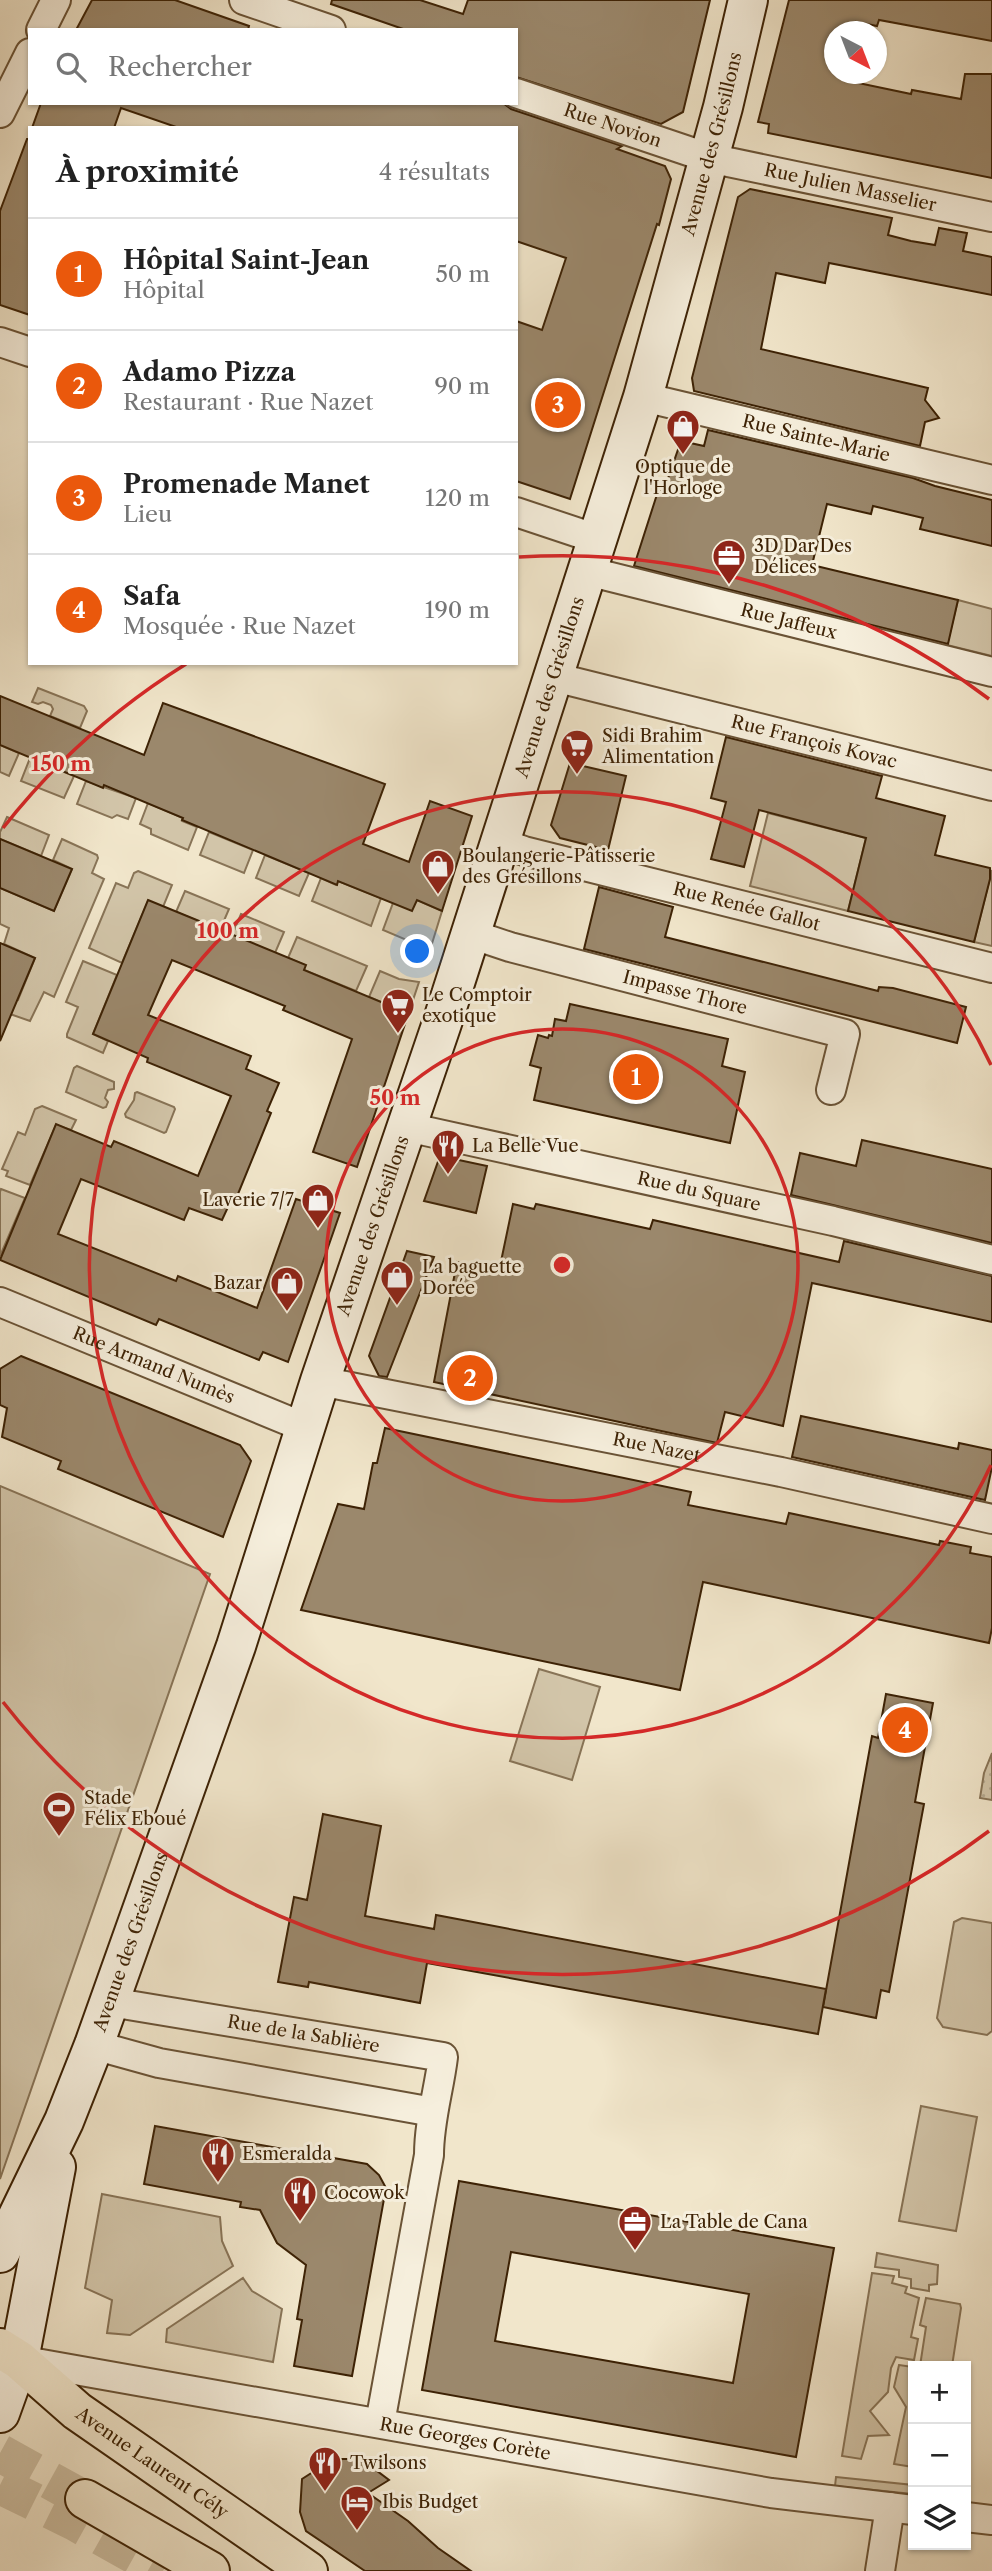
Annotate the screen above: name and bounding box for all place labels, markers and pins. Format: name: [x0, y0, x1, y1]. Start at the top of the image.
pin: 3: [535, 379, 581, 431]
shop icon: Optique de l'Horloge: [664, 407, 702, 456]
place label: Optique de l'Horloge: [635, 456, 731, 499]
place label: 3D Dar Des Délices: [754, 535, 852, 578]
office icon: 3D Dar Des Délices: [710, 537, 748, 586]
place label: Sidi Brahim Alimentation: [601, 725, 714, 768]
supermarket icon: Sidi Brahim Alimentation: [558, 727, 596, 776]
place label: Boulangerie-Pâtisserie des Grésillons: [462, 845, 655, 888]
shop icon: Boulangerie-Pâtisserie des Grésillons: [419, 847, 457, 896]
place label: Le Comptoir exotique: [422, 984, 532, 1027]
supermarket icon: Le Comptoir exotique: [379, 986, 417, 1035]
pin: 1: [613, 1051, 659, 1103]
restaurant icon: La Belle Vue: [429, 1127, 467, 1176]
place label: La Belle Vue: [472, 1135, 579, 1157]
shop icon: Laverie 7/7: [299, 1181, 337, 1230]
place label: Laverie 7/7: [202, 1189, 294, 1211]
centre of rings: [550, 1253, 574, 1277]
place label: La baguette Dorée: [422, 1256, 522, 1299]
shop icon: La baguette Dorée: [378, 1258, 416, 1307]
shop icon: Bazar: [268, 1264, 306, 1313]
place label: Bazar: [214, 1272, 262, 1294]
pin: 2: [447, 1352, 493, 1404]
pin: 4: [882, 1704, 928, 1756]
place label: Stade Félix Eboué: [84, 1787, 186, 1830]
sports icon: Stade Félix Eboué: [40, 1789, 78, 1838]
restaurant icon: Esmeralda: [199, 2135, 237, 2184]
place label: Esmeralda: [242, 2143, 332, 2165]
restaurant icon: Cocowok: [281, 2174, 319, 2223]
place label: Cocowok: [324, 2182, 406, 2204]
office icon: La Table de Cana: [616, 2203, 654, 2252]
place label: La Table de Cana: [660, 2211, 808, 2233]
restaurant icon: Twilsons: [306, 2444, 344, 2493]
place label: Twilsons: [350, 2452, 426, 2474]
hotel icon: Ibis Budget: [338, 2483, 376, 2532]
place label: Ibis Budget: [382, 2491, 479, 2513]

